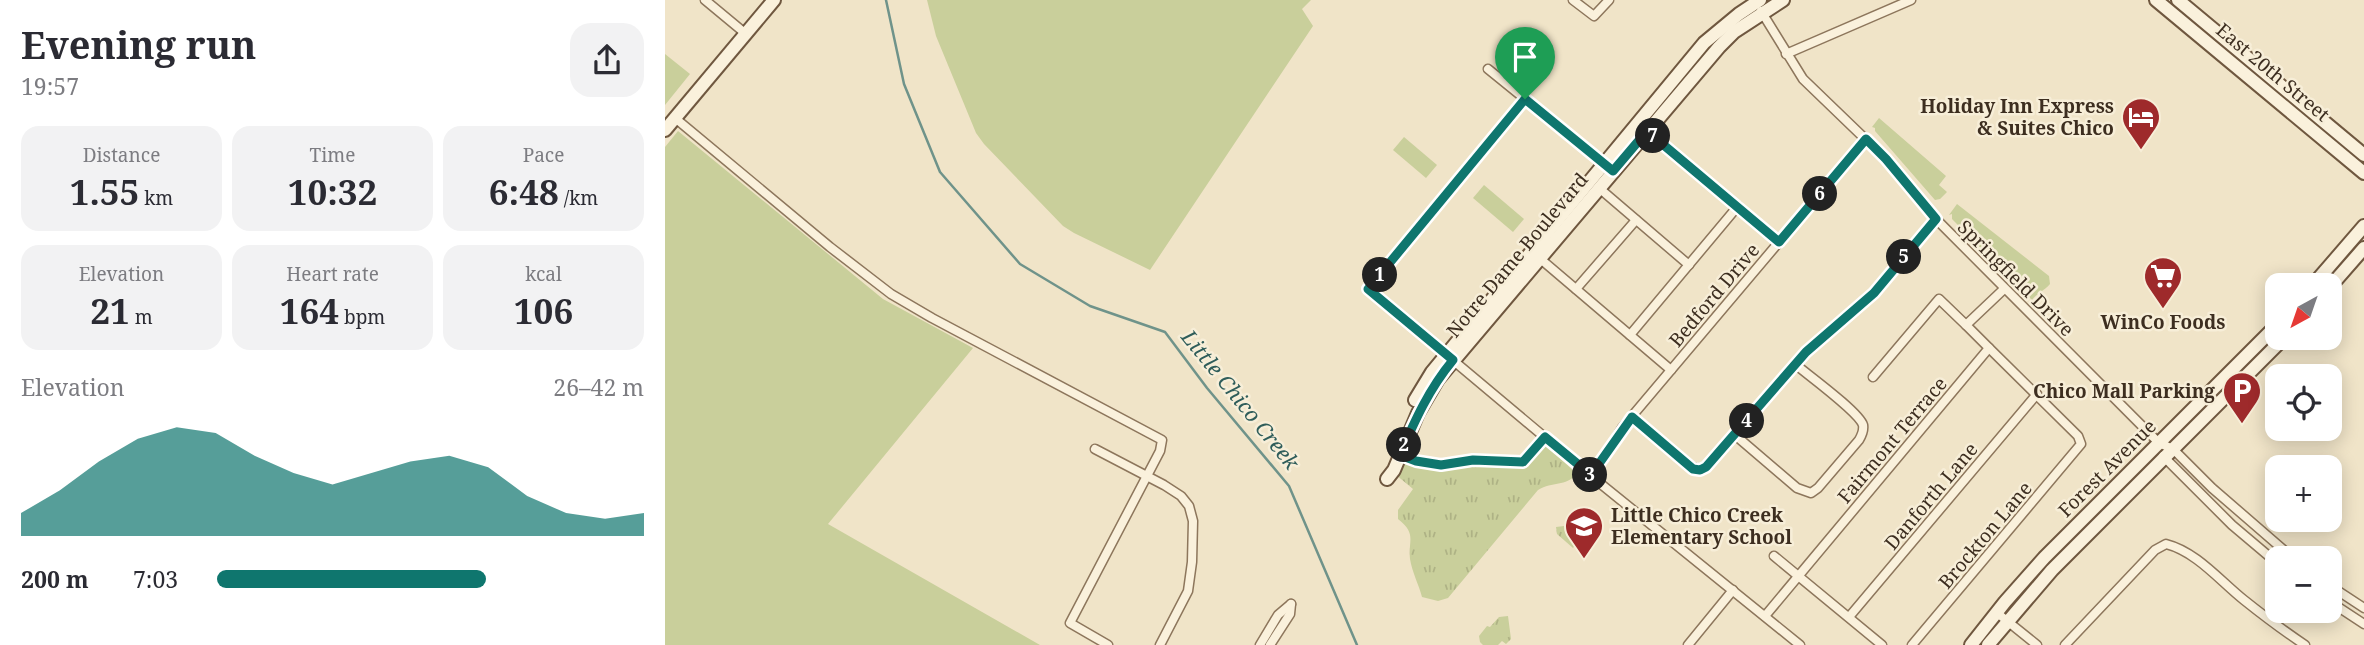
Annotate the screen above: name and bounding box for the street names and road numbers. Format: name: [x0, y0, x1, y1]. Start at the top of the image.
street label: East 20th Street: [2211, 17, 2335, 127]
street label: Notre Dame Boulevard: [1440, 167, 1594, 343]
street label: Springfield Drive: [1952, 214, 2080, 342]
street label: Bedford Drive: [1663, 238, 1765, 352]
street label: Fairmont Terrace: [1831, 371, 1953, 509]
street label: Forest Avenue: [2052, 413, 2162, 523]
street label: Danforth Lane: [1879, 437, 1983, 555]
street label: Brockton Lane: [1932, 476, 2038, 594]

